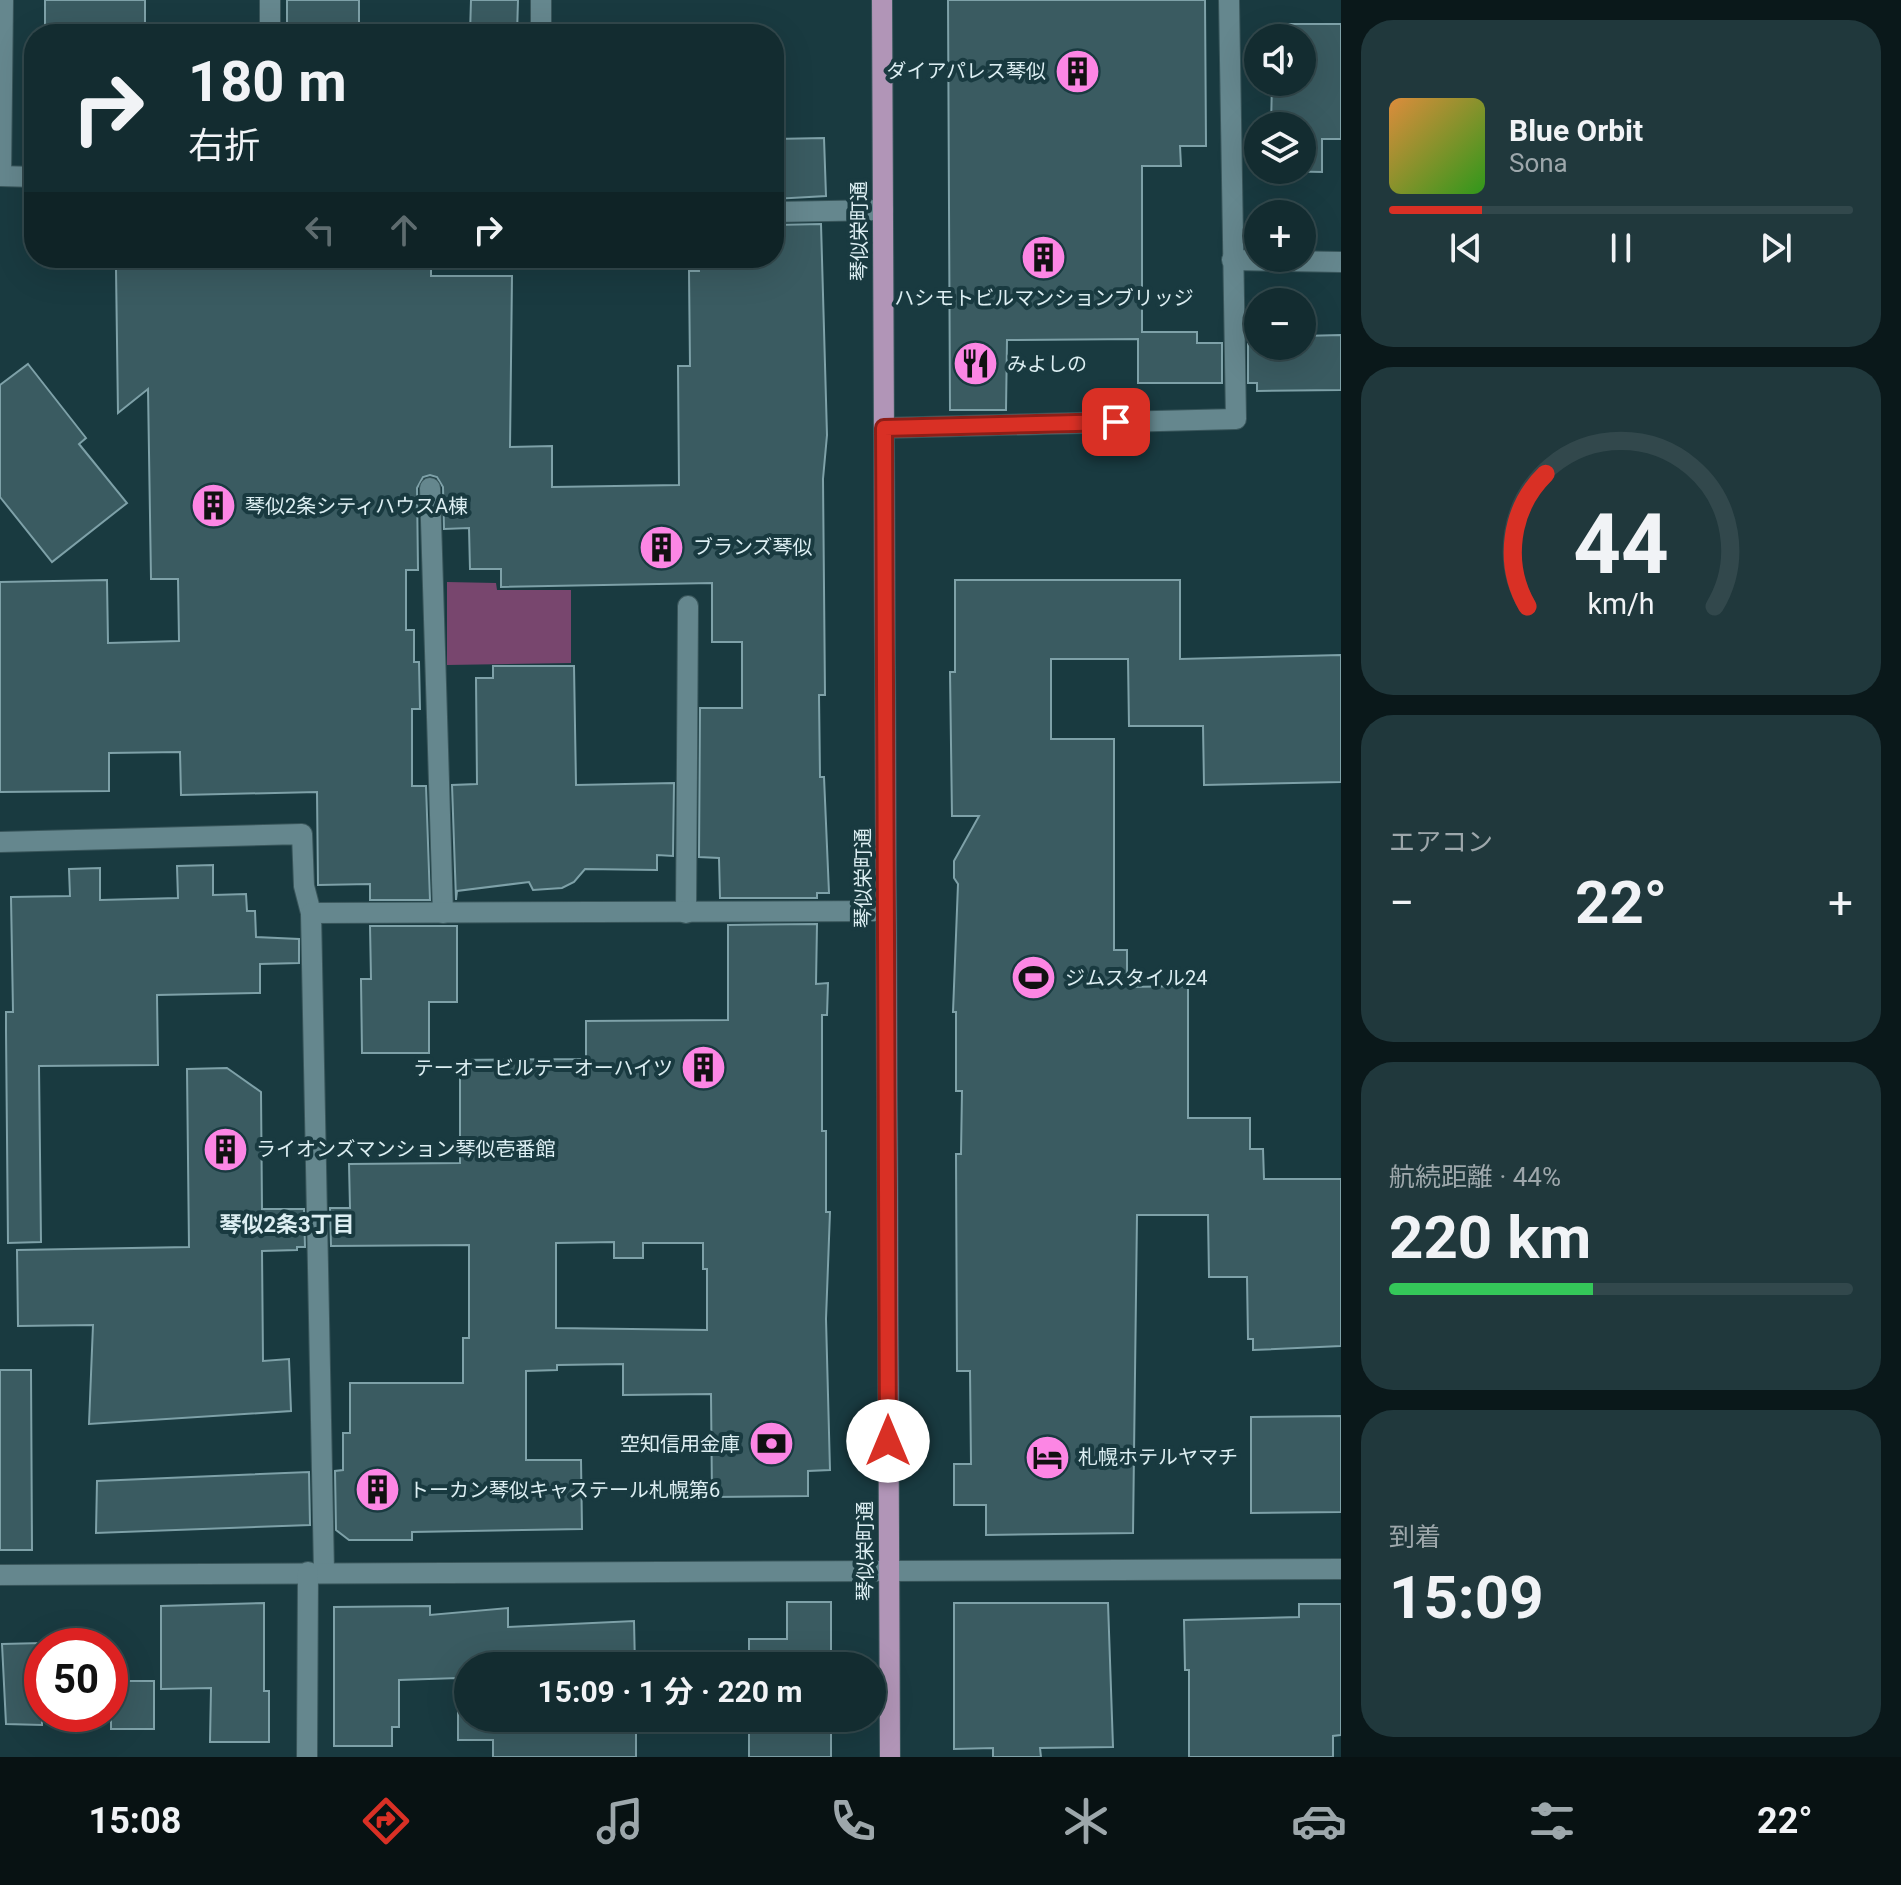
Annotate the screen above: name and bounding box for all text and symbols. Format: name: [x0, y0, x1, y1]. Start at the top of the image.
map controls: [1244, 24, 1316, 360]
button: sound: [1244, 24, 1316, 96]
building icon: ダイアパレス琴似: [1053, 47, 1101, 95]
text: 180 m: [188, 49, 347, 115]
icon: right: [56, 56, 160, 160]
place label: ダイアパレス琴似: [886, 59, 1046, 83]
button: layers: [1244, 112, 1316, 184]
text: Blue Orbit: [1509, 113, 1643, 148]
text: 右折: [188, 125, 260, 167]
text: Sona: [1509, 148, 1568, 178]
street label: 琴似栄町通: [847, 181, 871, 281]
button: +: [1244, 200, 1316, 272]
icon: left: [298, 208, 342, 252]
icon: ahead: [382, 208, 426, 252]
icon: right: [466, 208, 510, 252]
icon: previous: [1444, 226, 1488, 270]
icon: pause: [1599, 226, 1643, 270]
icon: next: [1754, 226, 1798, 270]
building icon: ハシモトビルマンションブリッジ: [1020, 234, 1068, 282]
place label: ハシモトビルマンションブリッジ: [894, 286, 1194, 310]
button: −: [1244, 288, 1316, 360]
restaurant icon: みよしの: [952, 340, 1000, 388]
place label: みよしの: [1007, 352, 1087, 376]
pin: [1082, 388, 1150, 456]
icon: arrive: [1094, 400, 1138, 444]
building icon: 琴似2条シティハウスA棟: [190, 482, 238, 530]
place label: 琴似2条シティハウスA棟: [245, 494, 468, 518]
text: 44: [1573, 496, 1669, 593]
building icon: ブランズ琴似: [638, 523, 686, 571]
place label: ブランズ琴似: [693, 535, 813, 559]
text: km/h: [1587, 587, 1655, 621]
text: エアコン: [1389, 827, 1493, 857]
street label: 琴似栄町通: [851, 828, 875, 928]
text: 22°: [1575, 867, 1667, 938]
text: −: [1389, 877, 1414, 929]
text: +: [1828, 877, 1853, 929]
sports icon: ジムスタイル24: [1010, 954, 1058, 1002]
place label: ジムスタイル24: [1065, 966, 1207, 990]
building icon: テーオービルテーオーハイツ: [680, 1044, 728, 1092]
place label: テーオービルテーオーハイツ: [414, 1056, 673, 1080]
building icon: ライオンズマンション琴似壱番館: [201, 1125, 249, 1173]
place label: ライオンズマンション琴似壱番館: [256, 1137, 556, 1161]
text: 航続距離 · 44%: [1389, 1162, 1561, 1192]
text: 220 km: [1389, 1202, 1591, 1273]
district label: 琴似2条3丁目: [219, 1212, 355, 1237]
position arrow: [846, 1399, 930, 1483]
bank icon: 空知信用金庫: [747, 1420, 795, 1468]
place label: 空知信用金庫: [620, 1432, 740, 1456]
hotel icon: 札幌ホテルヤマチ: [1023, 1433, 1071, 1481]
place label: 札幌ホテルヤマチ: [1078, 1445, 1238, 1469]
building icon: トーカン琴似キャステール札幌第6: [354, 1466, 402, 1514]
place label: トーカン琴似キャステール札幌第6: [409, 1478, 720, 1502]
street label: 琴似栄町通: [853, 1501, 877, 1601]
text: 到着: [1389, 1522, 1441, 1552]
text: 15:09: [1389, 1562, 1544, 1633]
speed limit sign: 50: [24, 1628, 128, 1732]
text: 15:09 · 1 分 · 220 m: [538, 1674, 802, 1709]
icon: directions: [358, 1793, 414, 1849]
icon: music: [592, 1793, 648, 1849]
icon: phone: [825, 1793, 881, 1849]
icon: climate: [1058, 1793, 1114, 1849]
icon: car: [1291, 1793, 1347, 1849]
icon: filters: [1524, 1793, 1580, 1849]
text: 15:08: [89, 1800, 181, 1842]
text: 22°: [1757, 1800, 1812, 1842]

